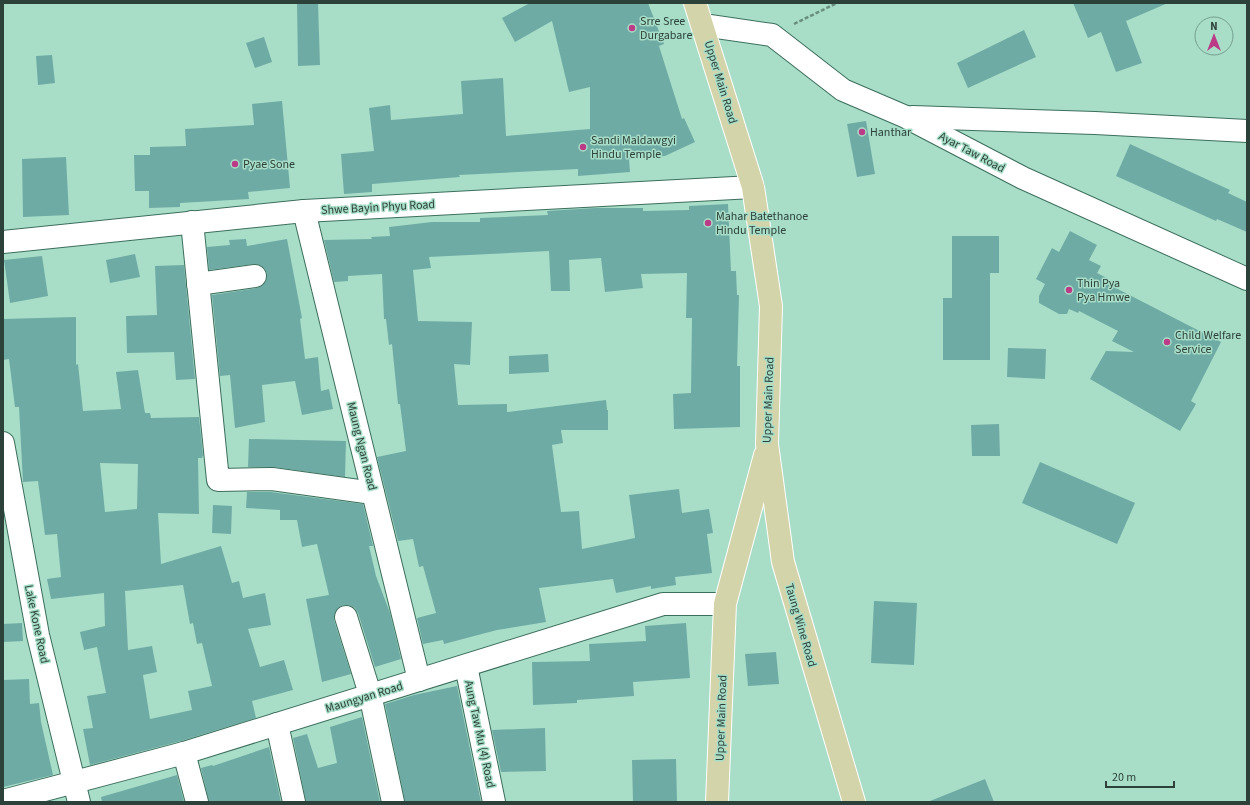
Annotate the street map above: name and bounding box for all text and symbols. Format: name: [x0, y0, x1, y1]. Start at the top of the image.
place label: Srre Sree Durgabare: [640, 13, 692, 44]
north arrow: [1194, 16, 1234, 56]
text: N: [1210, 19, 1218, 34]
marker: Srre Sree Durgabare: [627, 23, 637, 33]
street label: Upper Main Road: [700, 39, 741, 126]
place label: Hanthar: [870, 124, 912, 141]
marker: Hanthar: [857, 127, 867, 137]
street label: Ayar Taw Road: [936, 128, 1008, 177]
place label: Sandi Maldawgyi Hindu Temple: [591, 132, 676, 163]
marker: Sandi Maldawgyi Hindu Temple: [578, 142, 588, 152]
place label: Pyae Sone: [243, 156, 295, 173]
marker: Pyae Sone: [230, 159, 240, 169]
street label: Shwe Bayin Phyu Road: [321, 196, 435, 219]
place label: Mahar Batethanoe Hindu Temple: [716, 208, 808, 239]
marker: Mahar Batethanoe Hindu Temple: [703, 218, 713, 228]
place label: Thin Pya Pya Hmwe: [1077, 275, 1130, 306]
marker: Thin Pya Pya Hmwe: [1064, 285, 1074, 295]
place label: Child Welfare Service: [1175, 327, 1241, 358]
marker: Child Welfare Service: [1162, 337, 1172, 347]
street label: Upper Main Road: [759, 357, 778, 443]
street label: Maung Ngan Road: [342, 400, 381, 492]
street label: Taung Wine Road: [780, 581, 821, 669]
street label: Lake Kone Road: [20, 583, 53, 665]
street label: Upper Main Road: [712, 675, 731, 761]
street label: Maungyan Road: [323, 678, 405, 717]
street label: Aung Taw Mu (4) Road: [460, 679, 499, 790]
scale bar: [1106, 763, 1174, 789]
text: 20 m: [1112, 769, 1136, 786]

